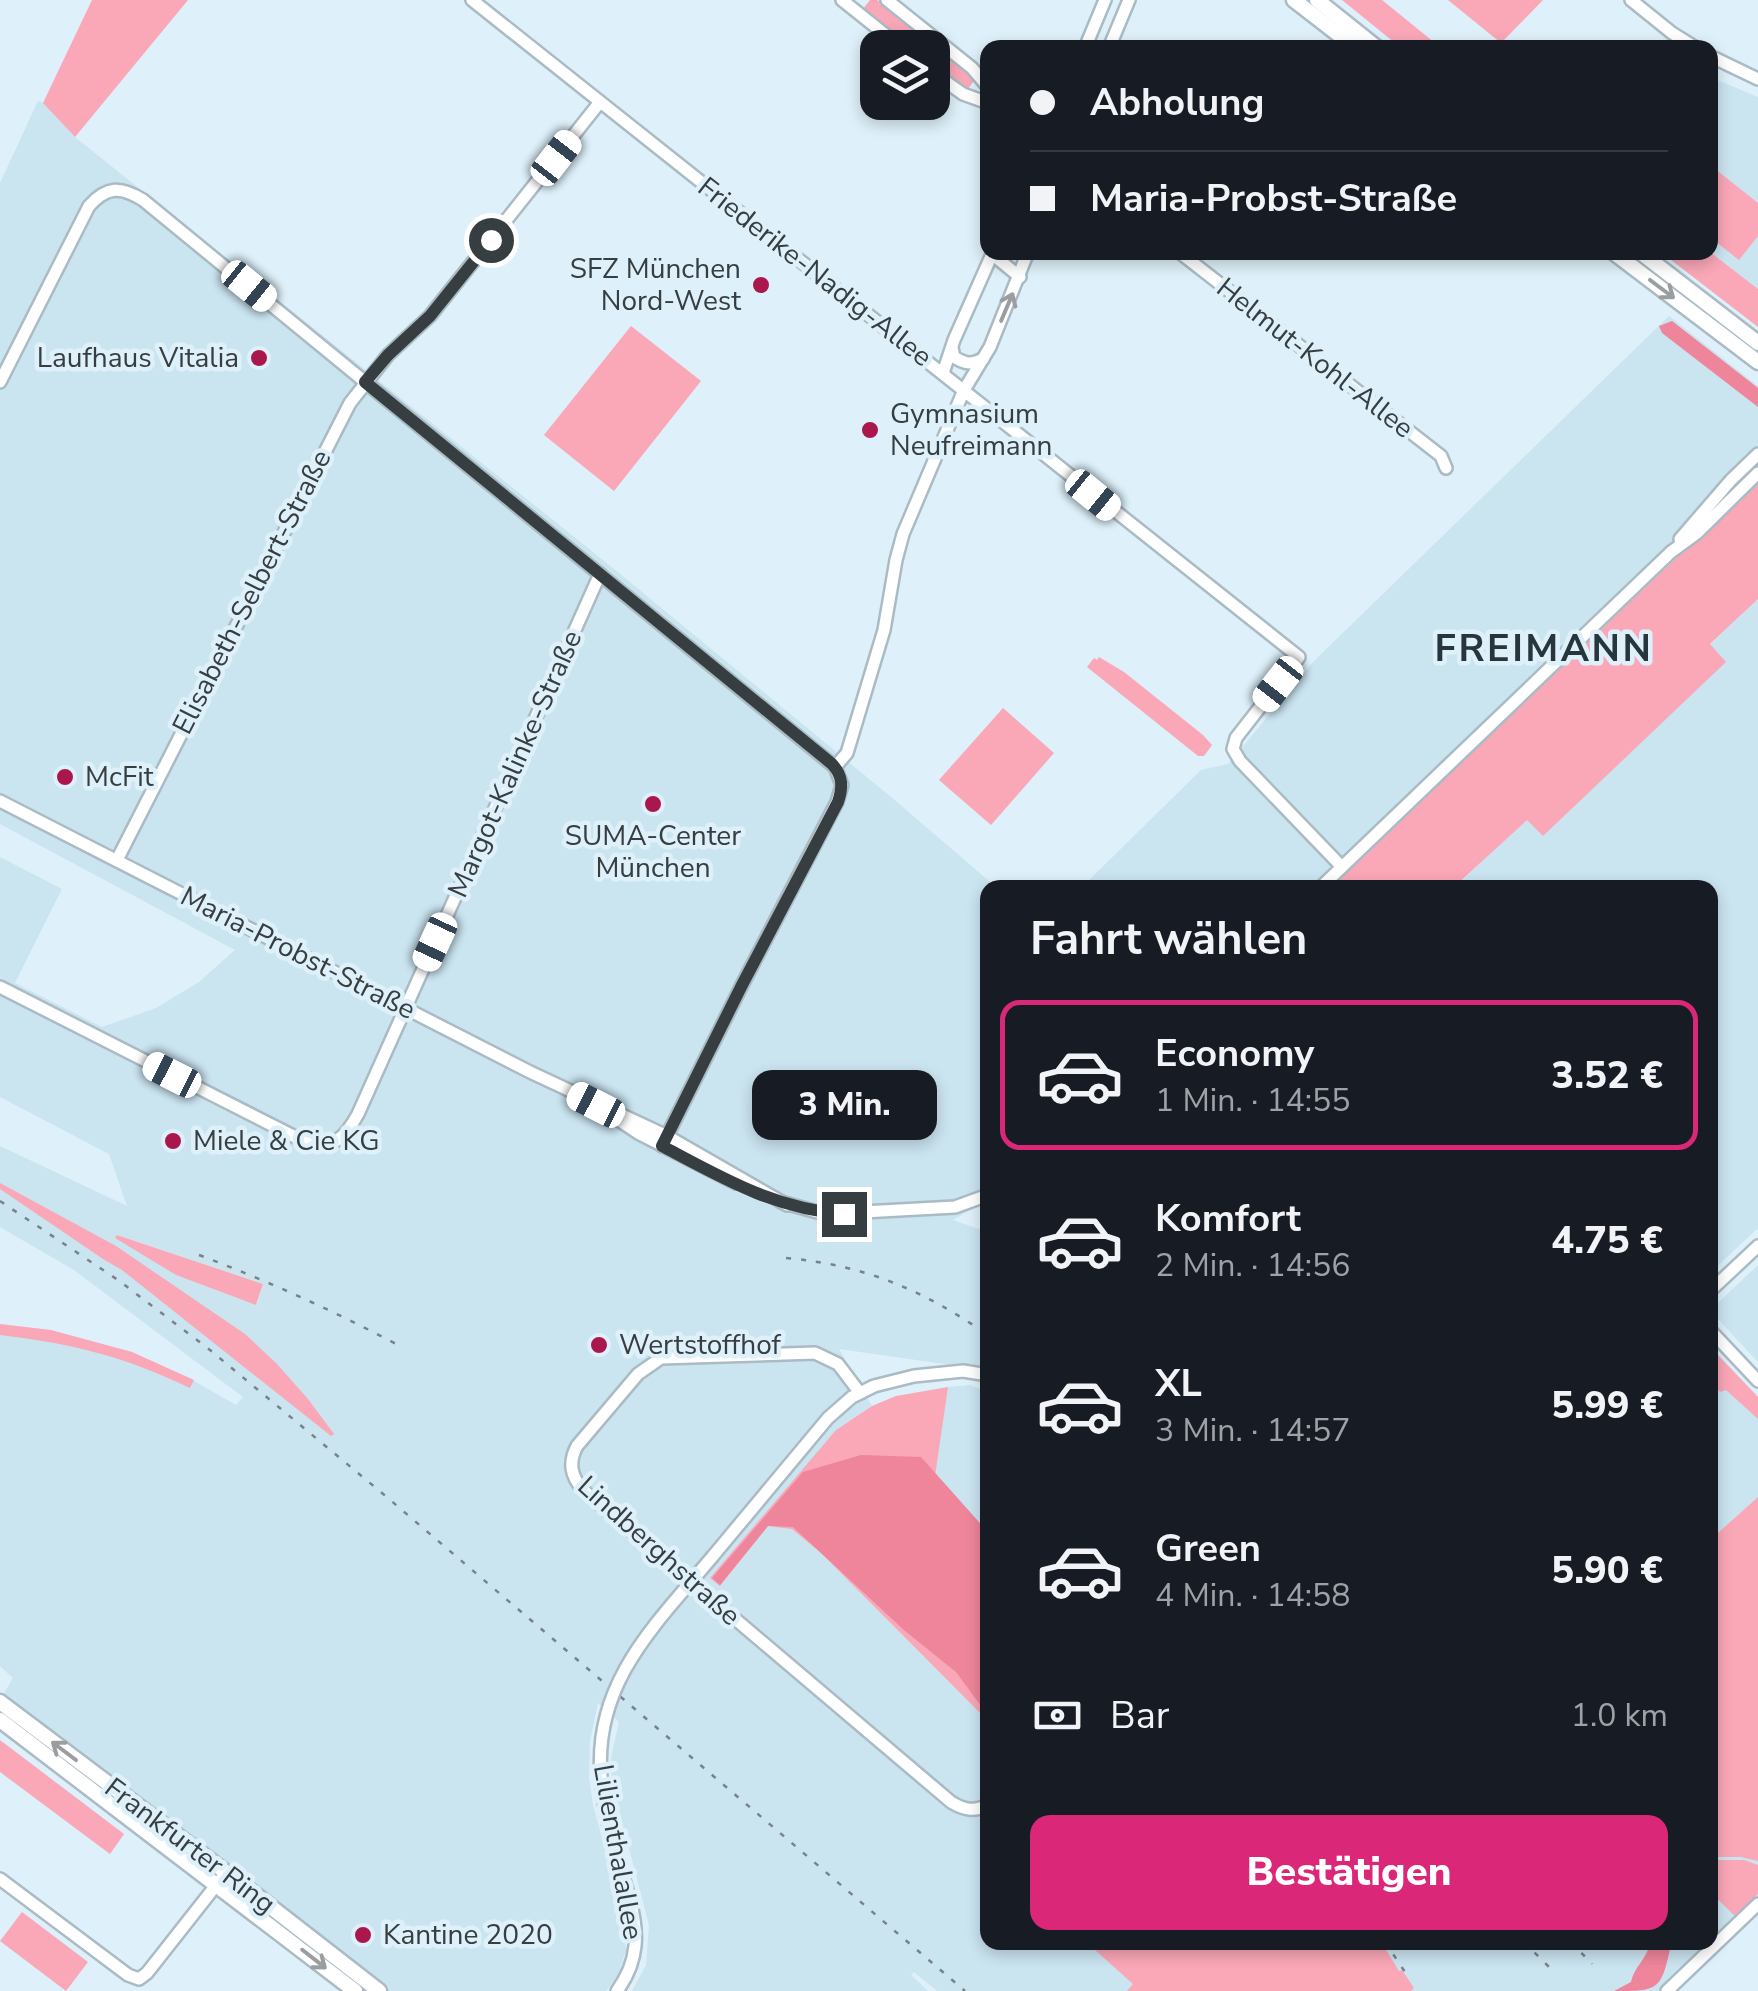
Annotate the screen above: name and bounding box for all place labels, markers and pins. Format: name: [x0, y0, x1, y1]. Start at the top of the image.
place label: SFZ München Nord-West: [570, 250, 741, 320]
marker: SFZ München Nord-West: [750, 274, 772, 296]
place label: Laufhaus Vitalia: [37, 339, 239, 377]
marker: Laufhaus Vitalia: [248, 347, 270, 369]
place label: Gymnasium Neufreimann: [890, 395, 1053, 465]
marker: Gymnasium Neufreimann: [859, 419, 881, 441]
place label: McFit: [85, 758, 154, 796]
marker: McFit: [54, 766, 76, 788]
marker: SUMA-Center München: [642, 793, 664, 815]
place label: SUMA-Center München: [565, 817, 741, 887]
place label: Miele & Cie KG: [193, 1122, 380, 1160]
marker: Miele & Cie KG: [162, 1130, 184, 1152]
place label: Wertstoffhof: [619, 1326, 782, 1364]
marker: Wertstoffhof: [588, 1334, 610, 1356]
place label: Kantine 2020: [383, 1916, 553, 1954]
marker: Kantine 2020: [352, 1924, 374, 1946]

